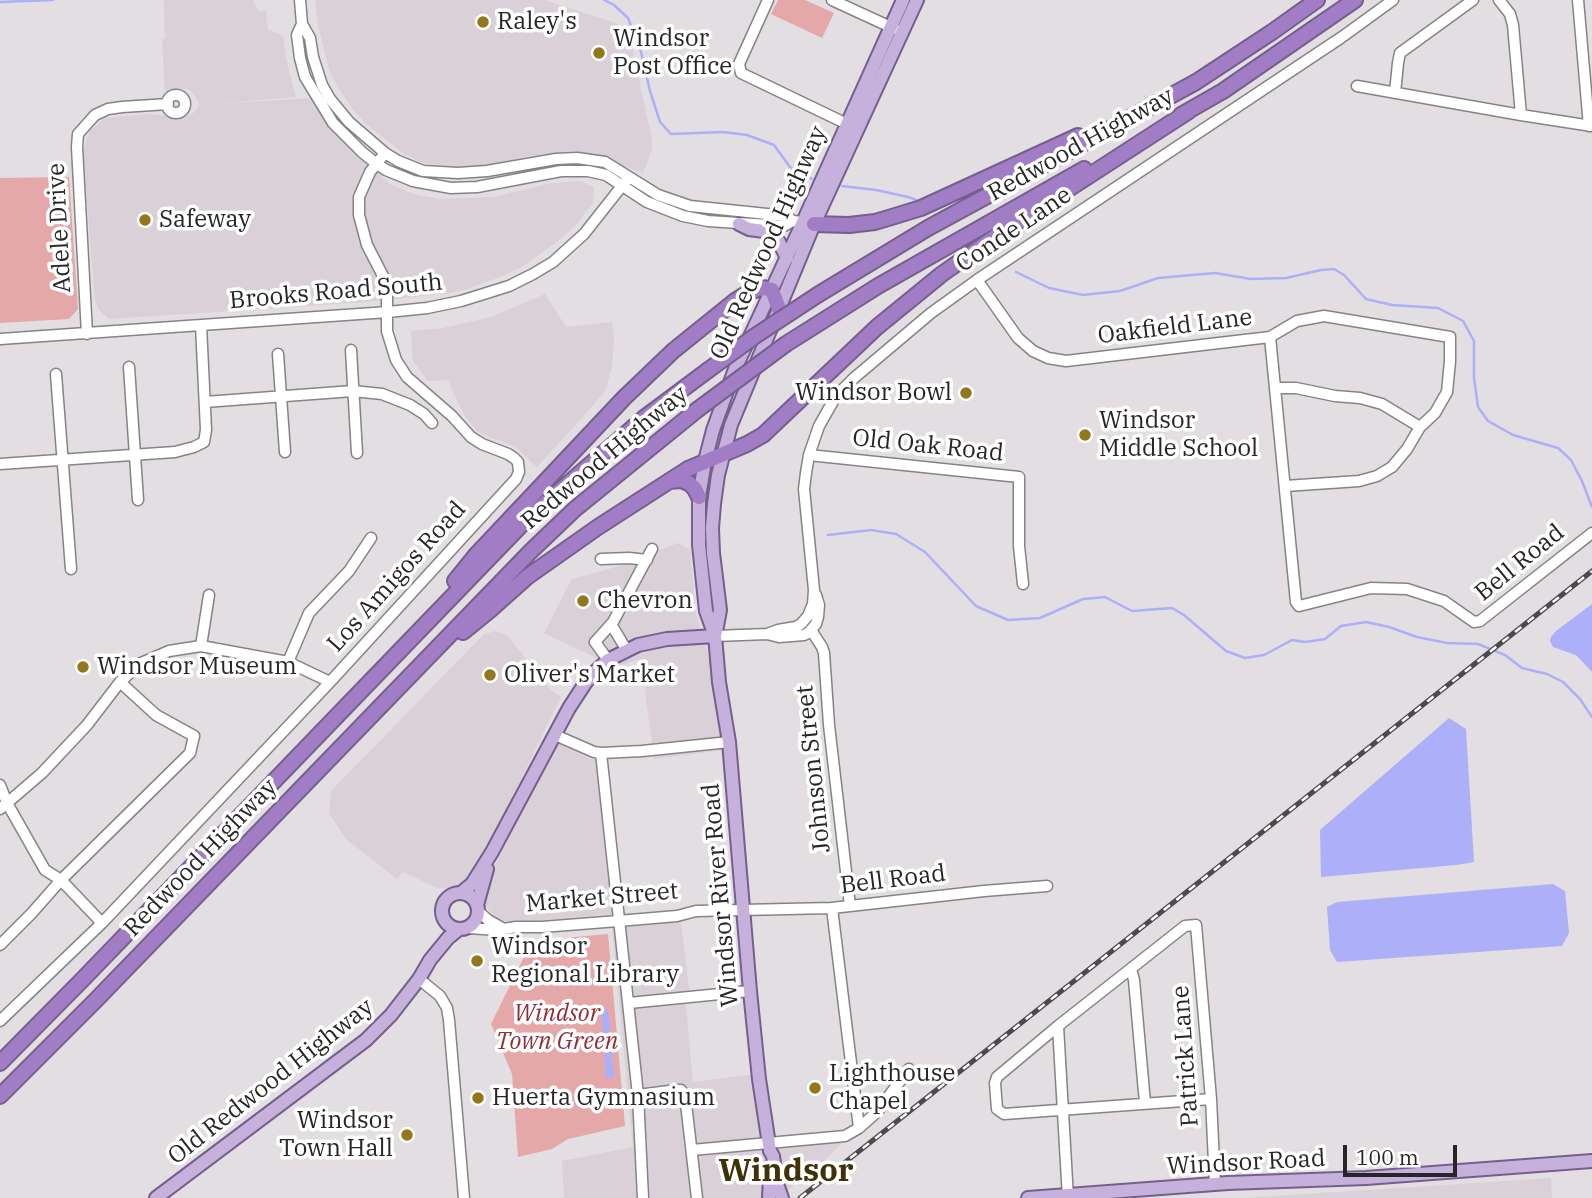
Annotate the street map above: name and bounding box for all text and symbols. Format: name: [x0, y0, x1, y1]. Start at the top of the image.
place label: Raley's: [497, 8, 577, 36]
marker: Raley's: [475, 14, 491, 30]
place label: Windsor Post Office: [613, 25, 732, 81]
marker: Windsor Post Office: [591, 45, 607, 61]
street label: Redwood Highway: [983, 82, 1179, 208]
street label: Old Redwood Highway: [704, 122, 834, 364]
street label: Adele Drive: [42, 162, 78, 294]
street label: Conde Lane: [951, 181, 1077, 279]
place label: Safeway: [159, 206, 251, 234]
marker: Safeway: [137, 212, 153, 228]
street label: Brooks Road South: [228, 268, 444, 316]
street label: Oakfield Lane: [1096, 303, 1254, 351]
place label: Windsor Bowl: [795, 379, 952, 407]
street label: Redwood Highway: [516, 380, 694, 536]
marker: Windsor Bowl: [958, 385, 974, 401]
place label: Windsor Middle School: [1099, 407, 1258, 463]
street label: Old Oak Road: [851, 424, 1005, 468]
marker: Windsor Middle School: [1077, 427, 1093, 443]
street label: Los Amigos Road: [322, 496, 472, 658]
street label: Bell Road: [1470, 518, 1570, 608]
place label: Chevron: [597, 587, 693, 615]
marker: Chevron: [575, 593, 591, 609]
place label: Windsor Museum: [97, 653, 297, 681]
marker: Windsor Museum: [75, 659, 91, 675]
place label: Oliver's Market: [504, 661, 675, 689]
marker: Oliver's Market: [482, 667, 498, 683]
street label: Johnson Street: [791, 684, 837, 854]
street label: Redwood Highway: [118, 773, 284, 943]
street label: Windsor River Road: [697, 782, 745, 1008]
street label: Bell Road: [839, 859, 947, 901]
street label: Market Street: [525, 877, 679, 919]
place label: Windsor Regional Library: [491, 933, 679, 989]
marker: Windsor Regional Library: [469, 953, 485, 969]
street label: Patrick Lane: [1167, 984, 1205, 1128]
street label: Old Redwood Highway: [163, 993, 379, 1171]
park label: Windsor Town Green: [496, 1000, 618, 1056]
place label: Lighthouse Chapel: [829, 1060, 955, 1116]
marker: Lighthouse Chapel: [807, 1080, 823, 1096]
place label: Huerta Gymnasium: [492, 1084, 715, 1112]
marker: Huerta Gymnasium: [470, 1090, 486, 1106]
place label: Windsor Town Hall: [279, 1107, 393, 1163]
marker: Windsor Town Hall: [399, 1127, 415, 1143]
scale bar: [1347, 1132, 1461, 1176]
text: 100 m: [1356, 1143, 1419, 1171]
street label: Windsor Road: [1166, 1144, 1326, 1182]
district label: Windsor: [718, 1153, 854, 1191]

